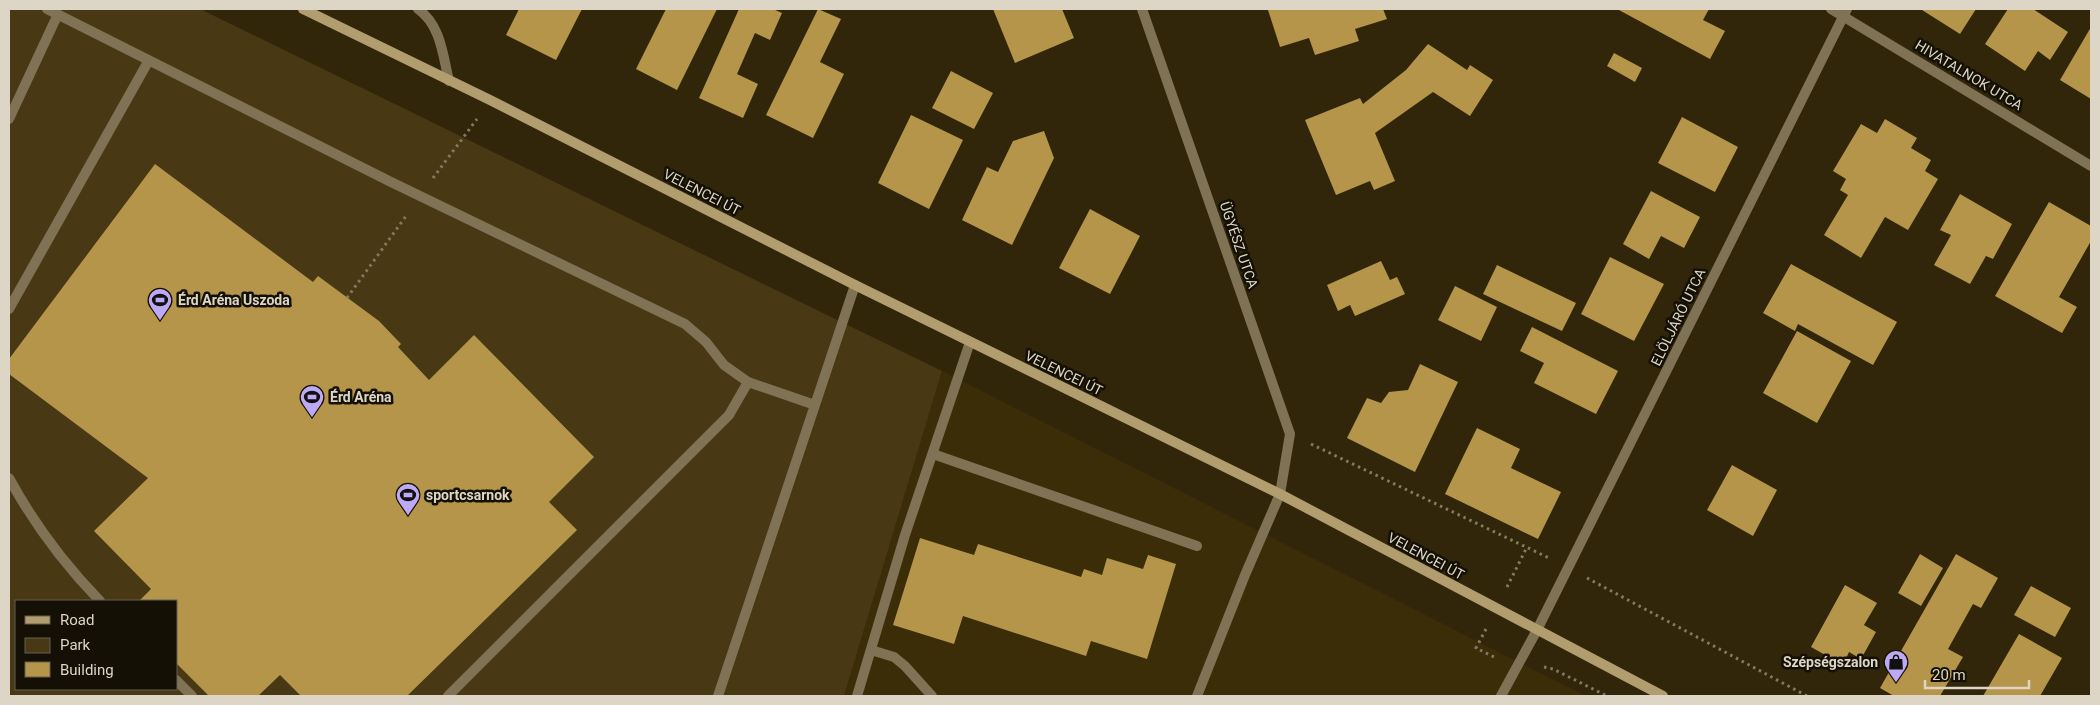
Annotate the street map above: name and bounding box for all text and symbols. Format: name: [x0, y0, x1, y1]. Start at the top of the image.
street label: HIVATALNOK UTCA: [1912, 37, 2026, 113]
street label: VELENCEI ÚT: [661, 165, 744, 219]
street label: ÜGYÉSZ UTCA: [1217, 199, 1262, 290]
street label: ELÖLJÁRÓ UTCA: [1647, 265, 1708, 368]
sports icon: Érd Aréna Uszoda: [147, 287, 173, 321]
place label: Érd Aréna Uszoda: [178, 291, 290, 308]
street label: VELENCEI ÚT: [1023, 346, 1106, 399]
sports icon: Érd Aréna: [299, 384, 325, 418]
place label: Érd Aréna: [330, 388, 392, 405]
sports icon: sportcsarnok: [395, 482, 421, 516]
place label: sportcsarnok: [426, 487, 510, 503]
street label: VELENCEI ÚT: [1385, 528, 1468, 583]
legend: [15, 600, 178, 690]
text: Road: [60, 611, 94, 629]
text: Park: [60, 636, 91, 654]
shop icon: Szépségszalon: [1883, 649, 1909, 683]
place label: Szépségszalon: [1783, 654, 1878, 670]
scale bar: [1925, 658, 2029, 690]
text: Building: [60, 661, 114, 679]
text: 20 m: [1932, 666, 1966, 684]

